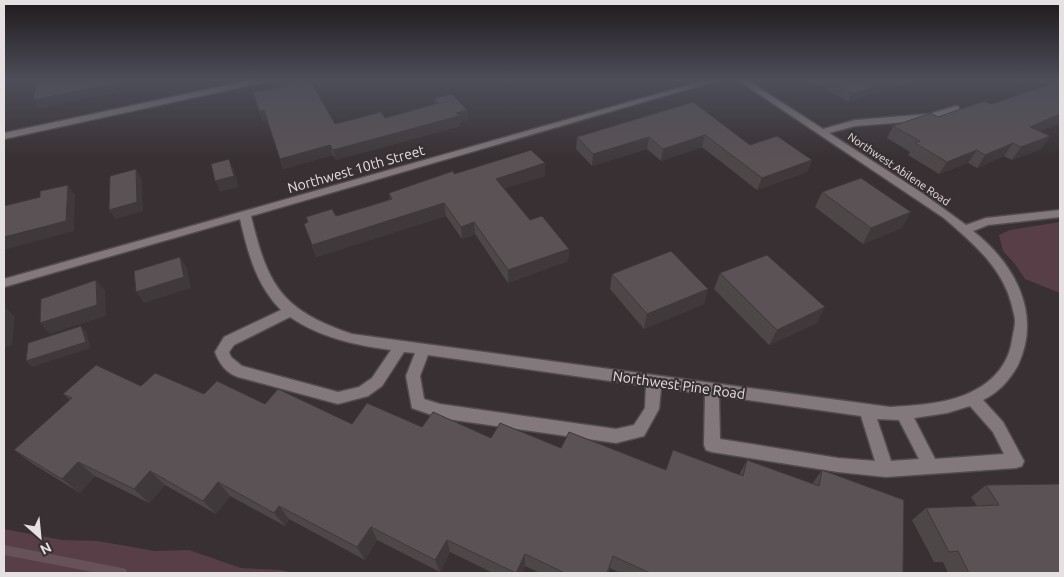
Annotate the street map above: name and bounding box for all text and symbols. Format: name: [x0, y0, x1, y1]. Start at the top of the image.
street label: Northwest Abilene Road: [846, 130, 952, 208]
street label: Northwest 10th Street: [286, 142, 427, 196]
street label: Northwest Pine Road: [612, 368, 746, 402]
north arrow: [15, 512, 65, 562]
text: N: [38, 539, 54, 558]

